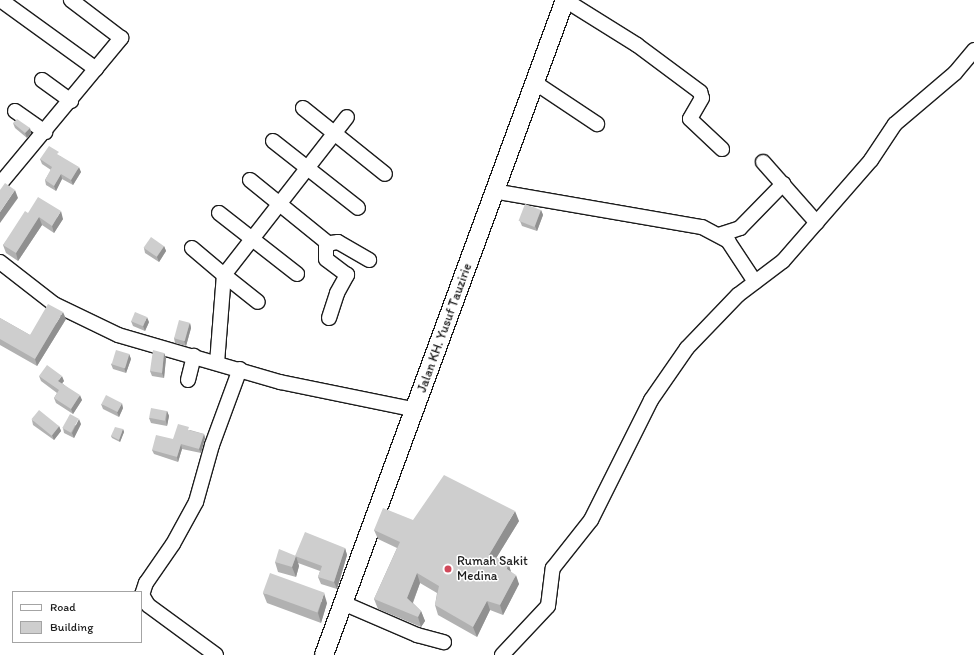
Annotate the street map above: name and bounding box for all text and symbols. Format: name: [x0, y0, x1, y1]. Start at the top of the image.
street label: Jalan KH. Yusuf Tauzirie: [415, 262, 475, 394]
place label: Rumah Sakit Medina: [457, 554, 528, 585]
marker: Rumah Sakit Medina: [442, 563, 454, 575]
legend: [12, 591, 142, 643]
text: Road: [50, 600, 76, 614]
text: Building: [50, 620, 93, 634]

